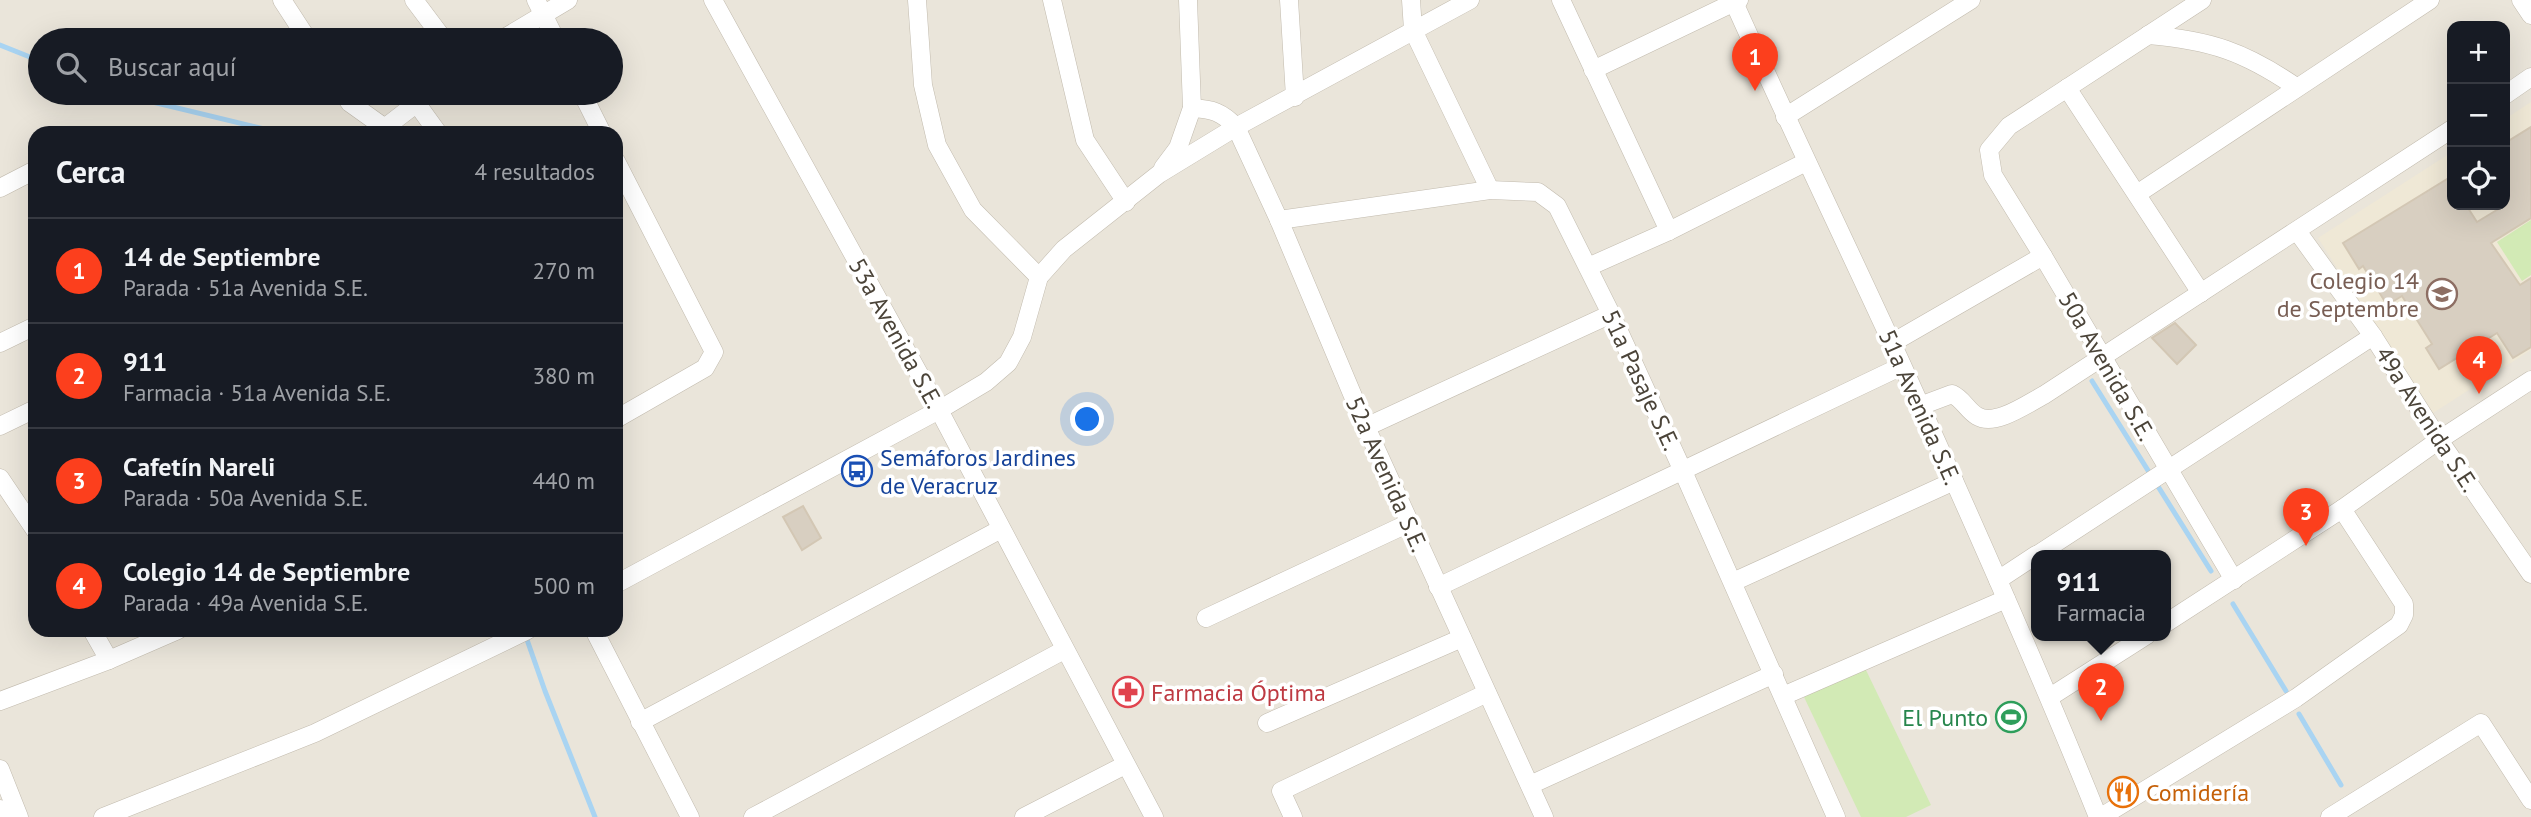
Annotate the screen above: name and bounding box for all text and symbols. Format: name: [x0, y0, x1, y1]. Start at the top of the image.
map controls: [2447, 21, 2510, 210]
button: +: [2447, 21, 2510, 84]
search box: [28, 28, 623, 105]
pin: 1: [1732, 33, 1778, 91]
icon: search: [52, 48, 90, 86]
text: Buscar aquí: [108, 50, 236, 83]
button: −: [2447, 84, 2510, 147]
button: locate: [2447, 147, 2510, 210]
text: Cerca: [56, 152, 125, 191]
text: 4 resultados: [474, 157, 595, 186]
text: 14 de Septiembre: [123, 240, 320, 273]
street label: 53a Avenida S.E.: [842, 252, 950, 414]
text: 1: [72, 256, 86, 285]
text: 270 m: [533, 256, 595, 285]
place label: Colegio 14 de Septembre: [2277, 265, 2419, 324]
text: Parada · 51a Avenida S.E.: [123, 273, 368, 302]
school or university icon: Colegio 14 de Septembre: [2425, 277, 2459, 311]
street label: 50a Avenida S.E.: [2052, 286, 2162, 446]
street label: 51a Pasaje S.E.: [1595, 305, 1687, 455]
street label: 51a Avenida S.E.: [1872, 324, 1968, 490]
pin: 4: [2456, 336, 2502, 394]
street label: 49a Avenida S.E.: [2369, 341, 2485, 497]
text: 911: [123, 345, 167, 378]
text: 2: [72, 361, 86, 390]
text: 380 m: [533, 361, 595, 390]
text: Farmacia · 51a Avenida S.E.: [123, 378, 391, 407]
street label: 52a Avenida S.E.: [1339, 391, 1435, 557]
your location: [1070, 402, 1104, 436]
place label: Semáforos Jardines de Veracruz: [880, 442, 1076, 501]
text: Cafetín Nareli: [123, 450, 275, 483]
bus stop icon: Semáforos Jardines de Veracruz: [840, 454, 874, 488]
text: 3: [72, 466, 86, 495]
text: 440 m: [533, 466, 595, 495]
text: Parada · 50a Avenida S.E.: [123, 483, 368, 512]
pin: 3: [2283, 488, 2329, 546]
popup: [2031, 550, 2171, 641]
text: Colegio 14 de Septiembre: [123, 555, 410, 588]
text: 911: [2056, 565, 2101, 598]
text: 4: [72, 571, 86, 600]
text: 500 m: [533, 571, 595, 600]
text: Parada · 49a Avenida S.E.: [123, 588, 368, 617]
text: Farmacia: [2056, 598, 2146, 627]
pin: 2: [2078, 663, 2124, 721]
pharmacy icon: Farmacia Óptima: [1111, 675, 1145, 709]
place label: Farmacia Óptima: [1151, 677, 1326, 708]
sports icon: El Punto: [1994, 700, 2028, 734]
place label: El Punto: [1902, 702, 1988, 733]
restaurant icon: Comidería: [2106, 775, 2140, 809]
place label: Comidería: [2146, 777, 2249, 808]

